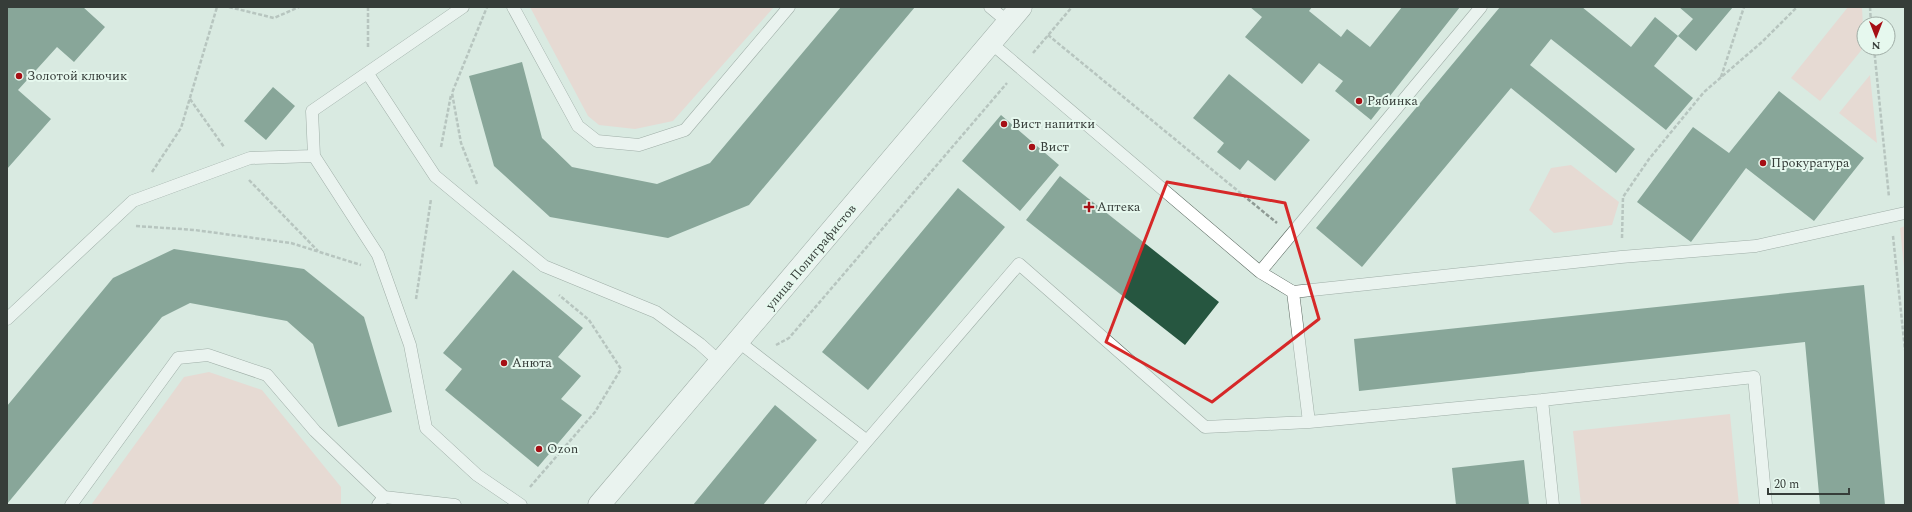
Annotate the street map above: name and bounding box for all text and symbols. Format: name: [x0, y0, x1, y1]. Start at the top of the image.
north arrow: [1856, 16, 1896, 56]
text: N: [1871, 37, 1880, 54]
place label: Золотой ключик: [27, 66, 127, 86]
marker: Золотой ключик: [14, 71, 24, 81]
place label: Рябинка: [1367, 91, 1418, 111]
marker: Рябинка: [1354, 96, 1364, 106]
place label: Вист напитки: [1012, 114, 1095, 134]
marker: Вист напитки: [999, 119, 1009, 129]
place label: Вист: [1040, 137, 1069, 157]
marker: Вист: [1027, 142, 1037, 152]
place label: Прокуратура: [1771, 153, 1850, 173]
marker: Прокуратура: [1758, 158, 1768, 168]
place label: Аптека: [1097, 197, 1141, 217]
street label: улица Полиграфистов: [760, 199, 862, 315]
marker: Аптека: [1084, 202, 1094, 212]
place label: Анюта: [512, 353, 553, 373]
marker: Анюта: [499, 358, 509, 368]
place label: Ozon: [547, 439, 579, 459]
marker: Ozon: [534, 444, 544, 454]
scale bar: [1768, 470, 1849, 496]
text: 20 m: [1774, 475, 1799, 494]

